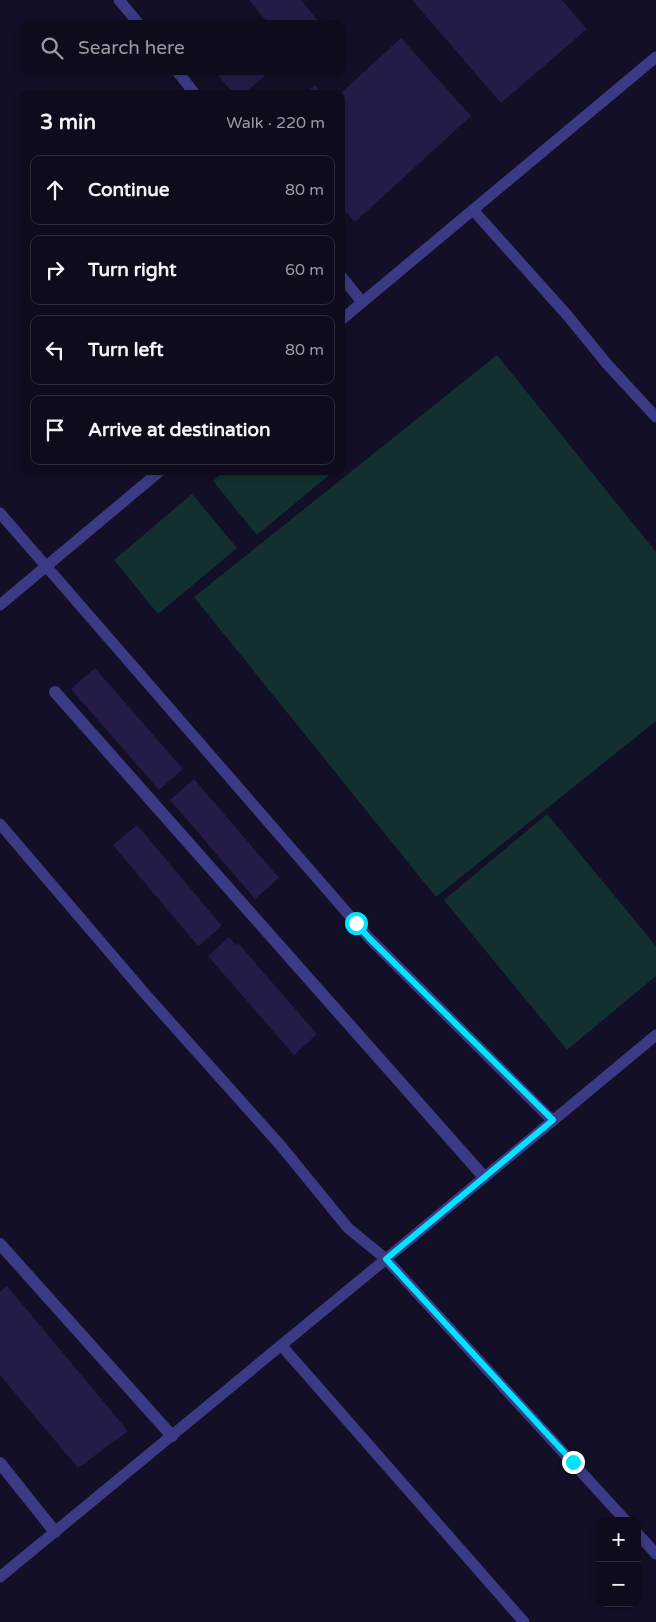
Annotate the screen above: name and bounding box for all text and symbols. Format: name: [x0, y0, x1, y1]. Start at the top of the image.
search box: [20, 20, 345, 75]
icon: search: [38, 34, 66, 62]
text: Search here: [78, 37, 185, 59]
text: 3 min: [40, 110, 96, 135]
text: Walk · 220 m: [226, 113, 325, 133]
icon: ahead: [41, 176, 69, 204]
text: Continue: [88, 179, 170, 201]
text: 80 m: [285, 180, 324, 200]
icon: right: [41, 256, 69, 284]
text: Turn right: [88, 259, 176, 281]
text: 60 m: [285, 260, 324, 280]
icon: left: [41, 336, 69, 364]
text: Turn left: [88, 339, 164, 361]
text: 80 m: [285, 340, 324, 360]
icon: arrive: [41, 416, 69, 444]
text: Arrive at destination: [88, 419, 271, 441]
route start: [345, 912, 368, 935]
route end: [562, 1451, 585, 1474]
map controls: [596, 1517, 641, 1607]
button: +: [596, 1517, 641, 1562]
button: −: [596, 1562, 641, 1607]

